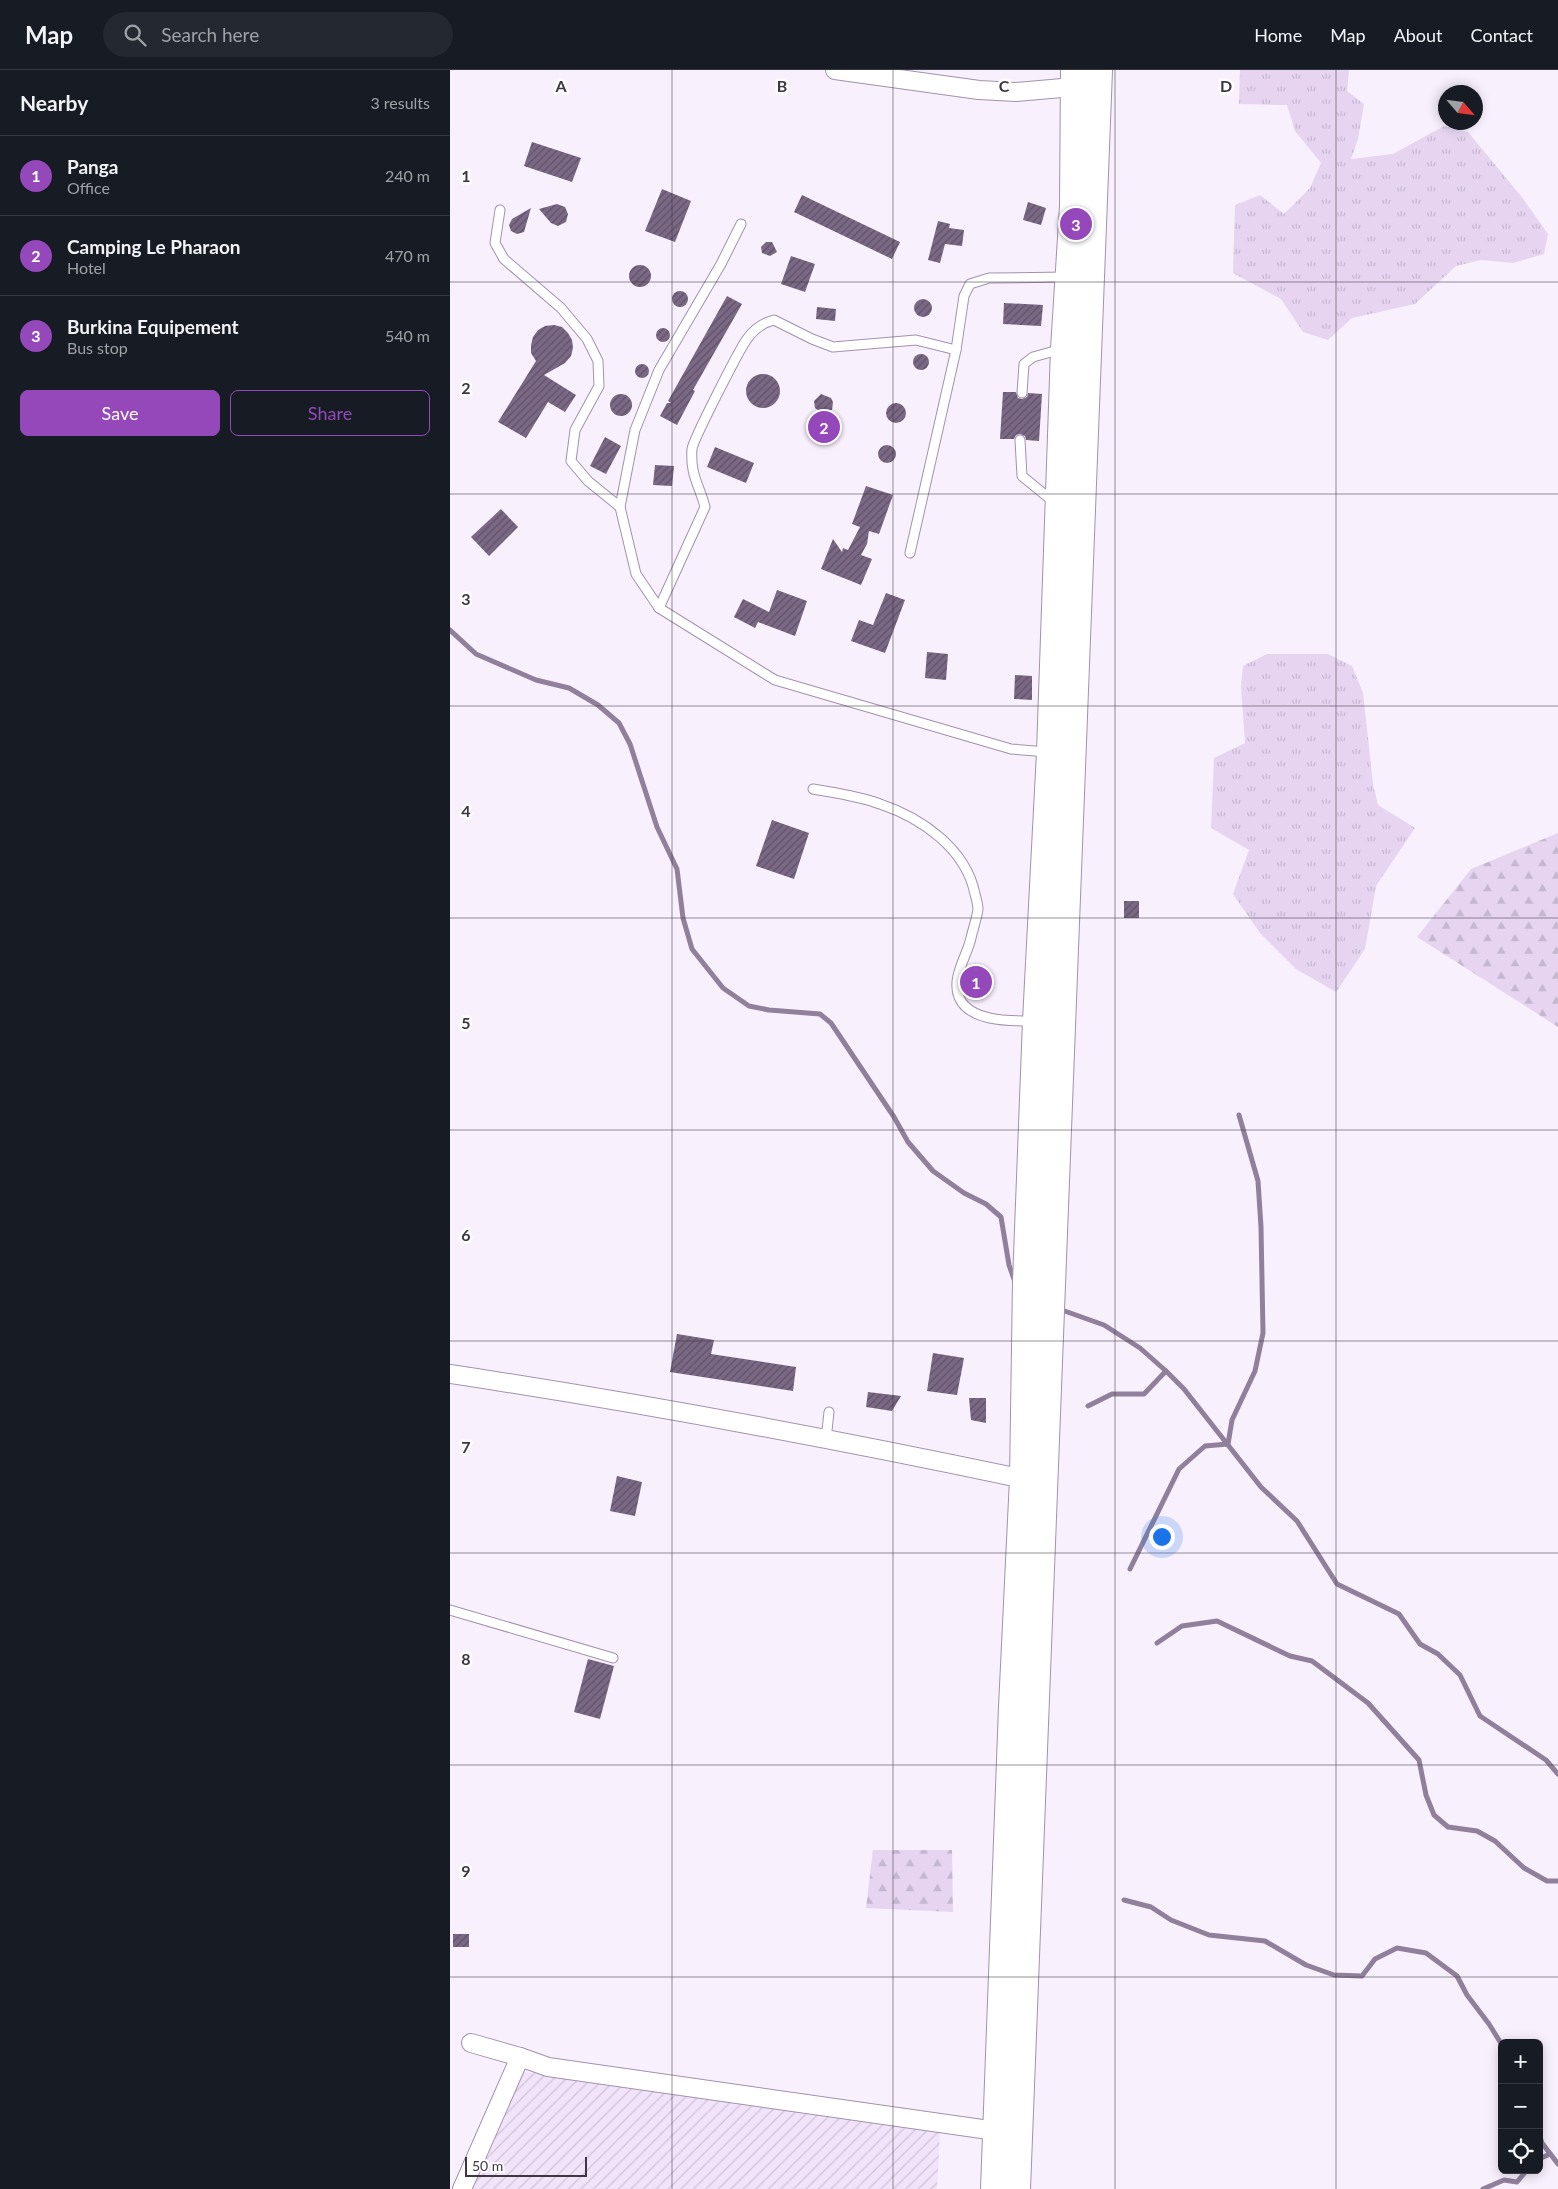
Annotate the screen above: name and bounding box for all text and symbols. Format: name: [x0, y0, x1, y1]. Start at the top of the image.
search box: [103, 12, 453, 57]
text: Map: [25, 20, 73, 49]
icon: search: [121, 21, 149, 49]
text: Search here: [161, 23, 259, 46]
text: Home: [1254, 24, 1302, 46]
text: Map: [1330, 24, 1366, 46]
text: About: [1394, 24, 1443, 46]
text: Contact: [1471, 24, 1533, 46]
text: A: [554, 76, 567, 95]
text: B: [777, 76, 787, 95]
text: C: [999, 76, 1010, 95]
text: D: [1220, 76, 1232, 95]
north arrow: [1438, 85, 1483, 130]
text: Nearby: [20, 90, 88, 115]
text: 3 results: [370, 93, 430, 112]
text: Panga: [67, 155, 119, 178]
text: 1: [31, 166, 41, 185]
text: 240 m: [385, 166, 430, 185]
text: 1: [461, 166, 471, 185]
text: Office: [67, 178, 110, 197]
pin: 3: [1060, 205, 1092, 243]
text: Camping Le Pharaon: [67, 235, 241, 258]
text: 2: [31, 246, 41, 265]
text: 470 m: [385, 246, 430, 265]
text: Hotel: [67, 258, 106, 277]
text: Burkina Equipement: [67, 315, 239, 338]
text: 3: [31, 326, 41, 345]
text: 540 m: [385, 326, 430, 345]
text: Bus stop: [67, 338, 128, 357]
text: 2: [461, 378, 471, 397]
button: Save: [20, 390, 220, 436]
button: Share: [230, 390, 430, 436]
pin: 2: [808, 408, 840, 446]
text: 3: [461, 589, 471, 608]
text: 4: [461, 801, 471, 820]
pin: 1: [960, 963, 992, 1001]
text: 5: [461, 1013, 471, 1032]
text: 6: [461, 1225, 471, 1244]
text: 7: [461, 1437, 471, 1456]
your location: [1149, 1524, 1175, 1550]
text: 8: [461, 1649, 471, 1668]
text: 9: [461, 1861, 471, 1880]
map controls: [1498, 2039, 1543, 2174]
button: +: [1498, 2039, 1543, 2084]
button: −: [1498, 2084, 1543, 2129]
button: locate: [1498, 2129, 1543, 2174]
scale bar: [465, 2154, 588, 2177]
text: 50 m: [472, 2157, 503, 2174]

